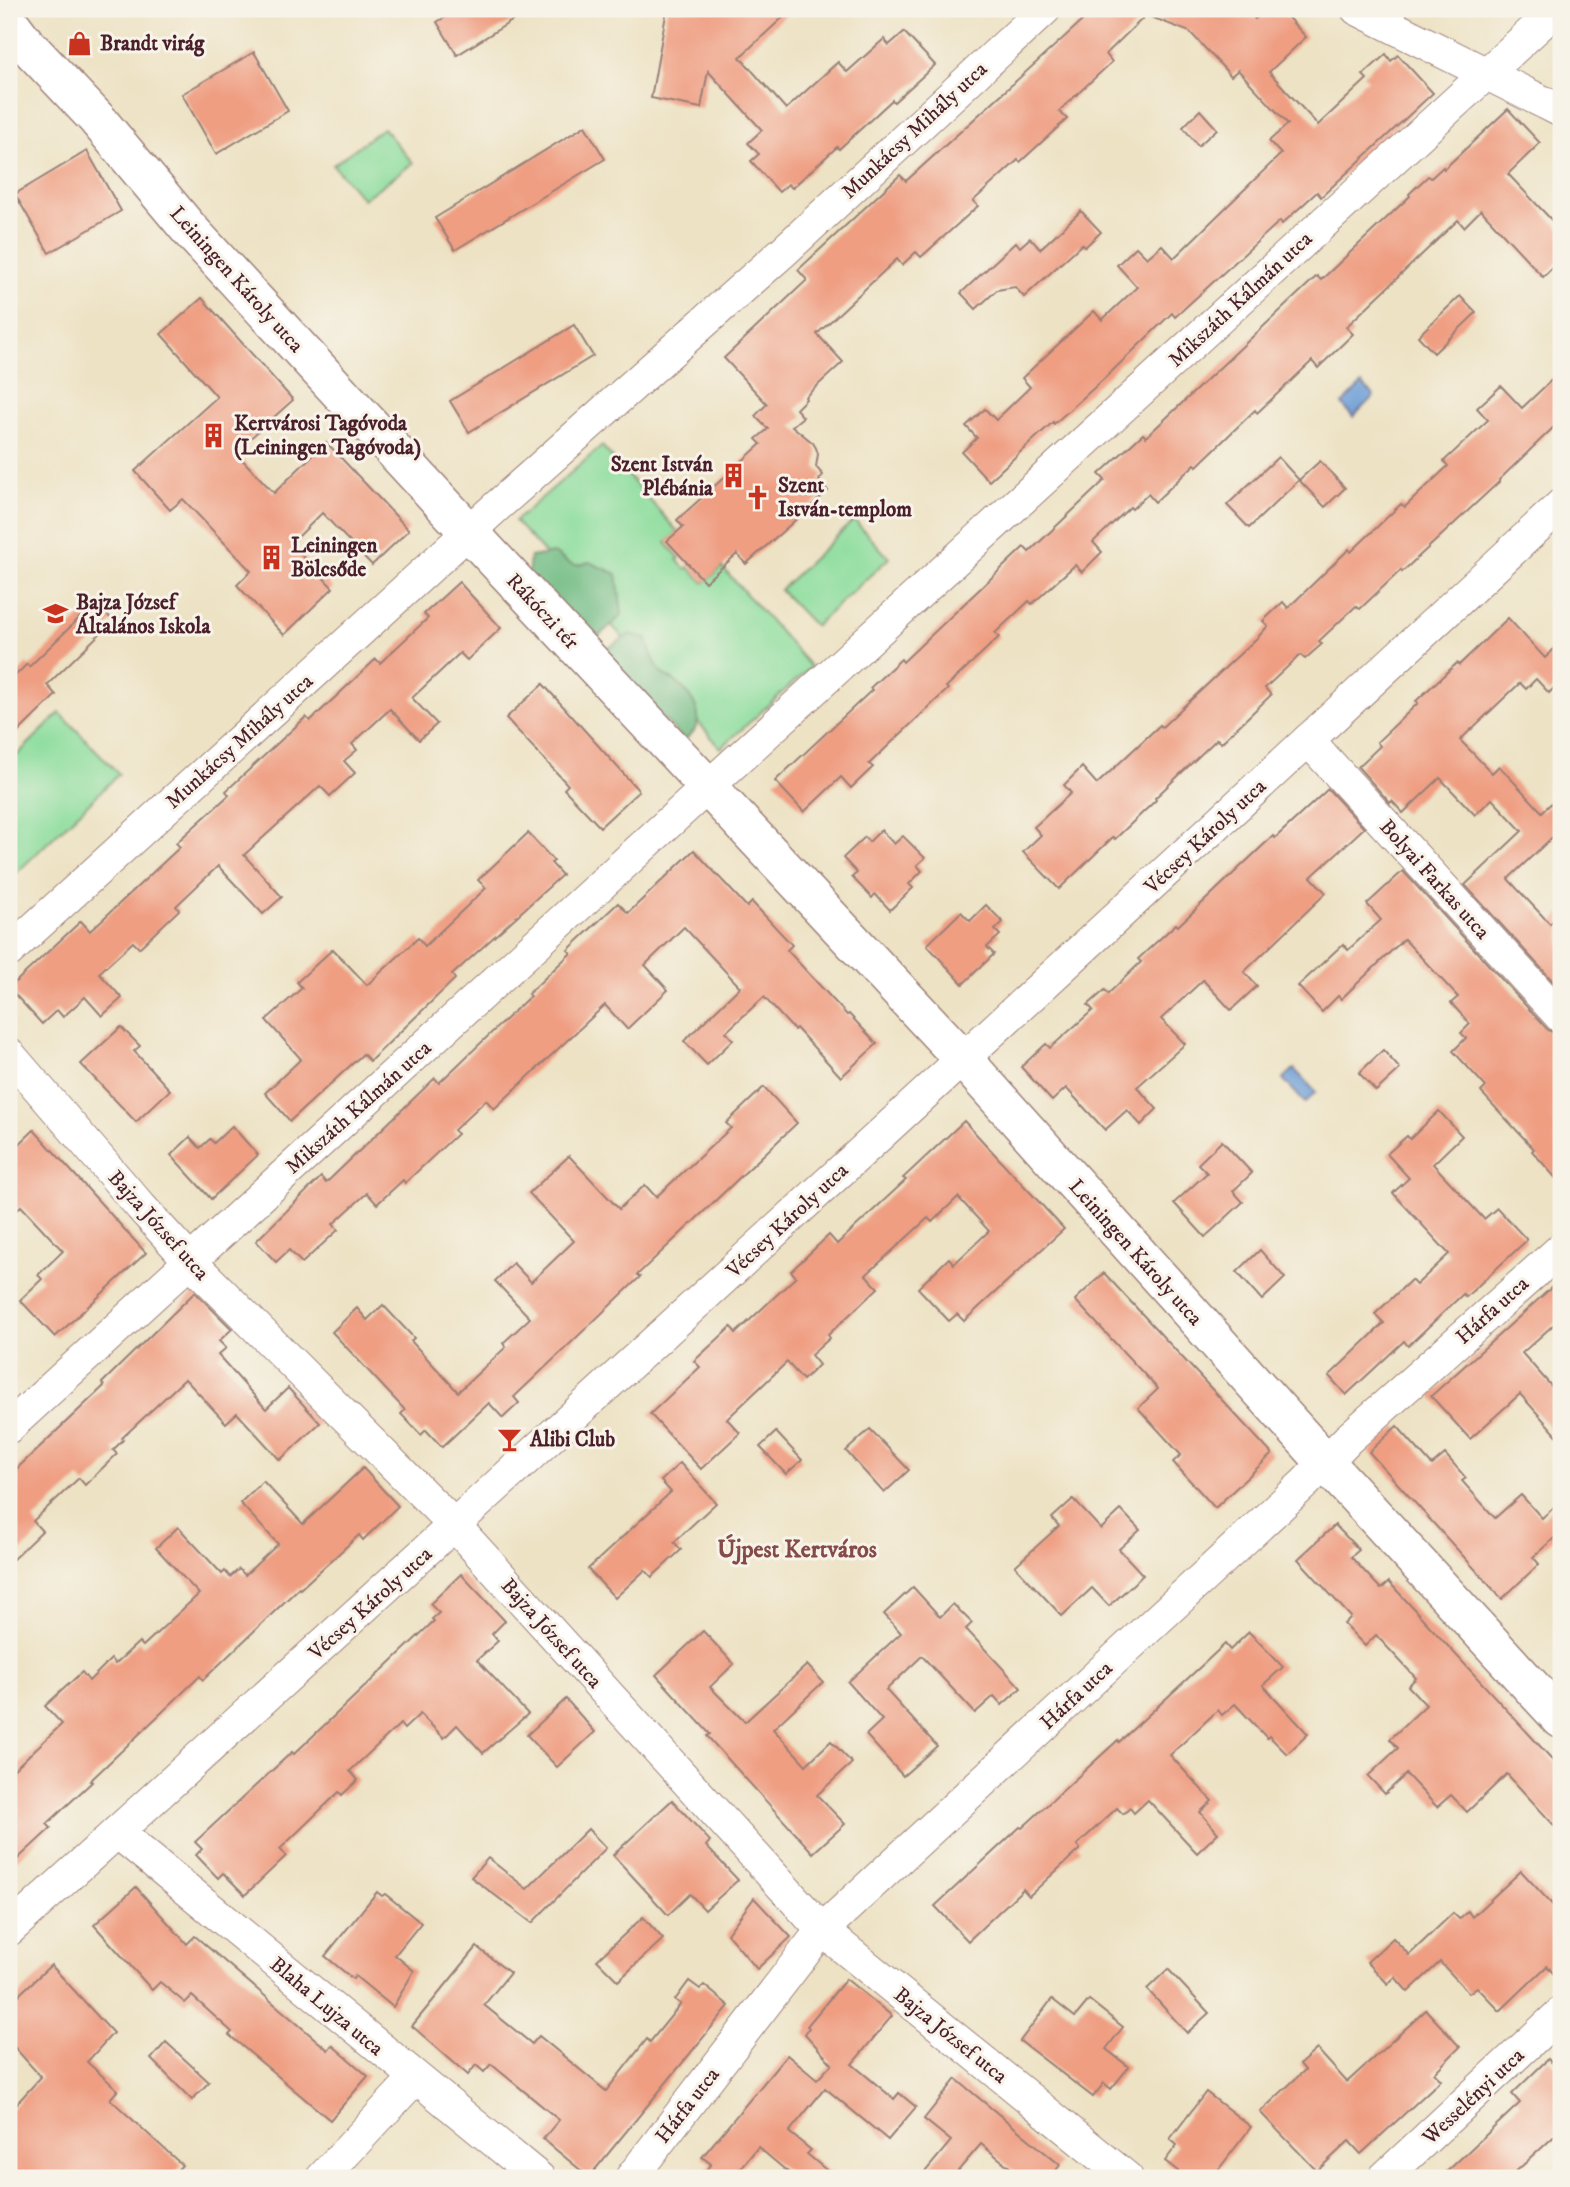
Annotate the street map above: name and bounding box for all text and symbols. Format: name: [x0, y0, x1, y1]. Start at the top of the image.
shop icon: Brandt virág: [66, 29, 94, 57]
place label: Brandt virág: [100, 31, 205, 57]
street label: Munkácsy Mihály utca: [836, 56, 993, 205]
street label: Leiningen Károly utca: [164, 201, 309, 358]
street label: Mikszáth Kálmán utca: [1163, 226, 1318, 373]
place label: Kertvárosi Tagóvoda (Leiningen Tagóvoda): [234, 411, 421, 461]
building icon: Kertvárosi Tagóvoda (Leiningen Tagóvoda): [200, 421, 228, 449]
place label: Szent István Plébánia: [611, 452, 714, 502]
building icon: Szent István Plébánia: [719, 462, 747, 490]
place label: Szent István-templom: [778, 473, 912, 523]
church icon: Szent István-templom: [744, 483, 772, 511]
place label: Leiningen Bölcsőde: [291, 533, 379, 583]
building icon: Leiningen Bölcsőde: [257, 543, 285, 571]
street label: Rákóczi tér: [500, 568, 584, 655]
place label: Bajza József Általános Iskola: [75, 590, 211, 640]
school or university icon: Bajza József Általános Iskola: [42, 600, 70, 628]
street label: Munkácsy Mihály utca: [160, 669, 319, 815]
street label: Vécsey Károly utca: [1139, 774, 1272, 900]
street label: Bolyai Farkas utca: [1373, 814, 1495, 945]
street label: Mikszáth Kálmán utca: [280, 1035, 437, 1180]
street label: Vécsey Károly utca: [721, 1158, 854, 1284]
street label: Bajza József utca: [102, 1165, 214, 1286]
street label: Leiningen Károly utca: [1063, 1174, 1208, 1331]
street label: Hárfa utca: [1451, 1271, 1535, 1350]
bar icon: Alibi Club: [496, 1425, 524, 1453]
place label: Alibi Club: [529, 1427, 615, 1453]
district label: Újpest Kertváros: [717, 1534, 877, 1565]
street label: Vécsey Károly utca: [303, 1541, 438, 1667]
street label: Bajza József utca: [495, 1573, 607, 1694]
street label: Hárfa utca: [1035, 1656, 1118, 1736]
street label: Blaha Lujza utca: [264, 1952, 389, 2062]
street label: Bajza József utca: [888, 1982, 1013, 2090]
street label: Wesselényi utca: [1417, 2043, 1530, 2151]
street label: Hárfa utca: [650, 2062, 726, 2149]

